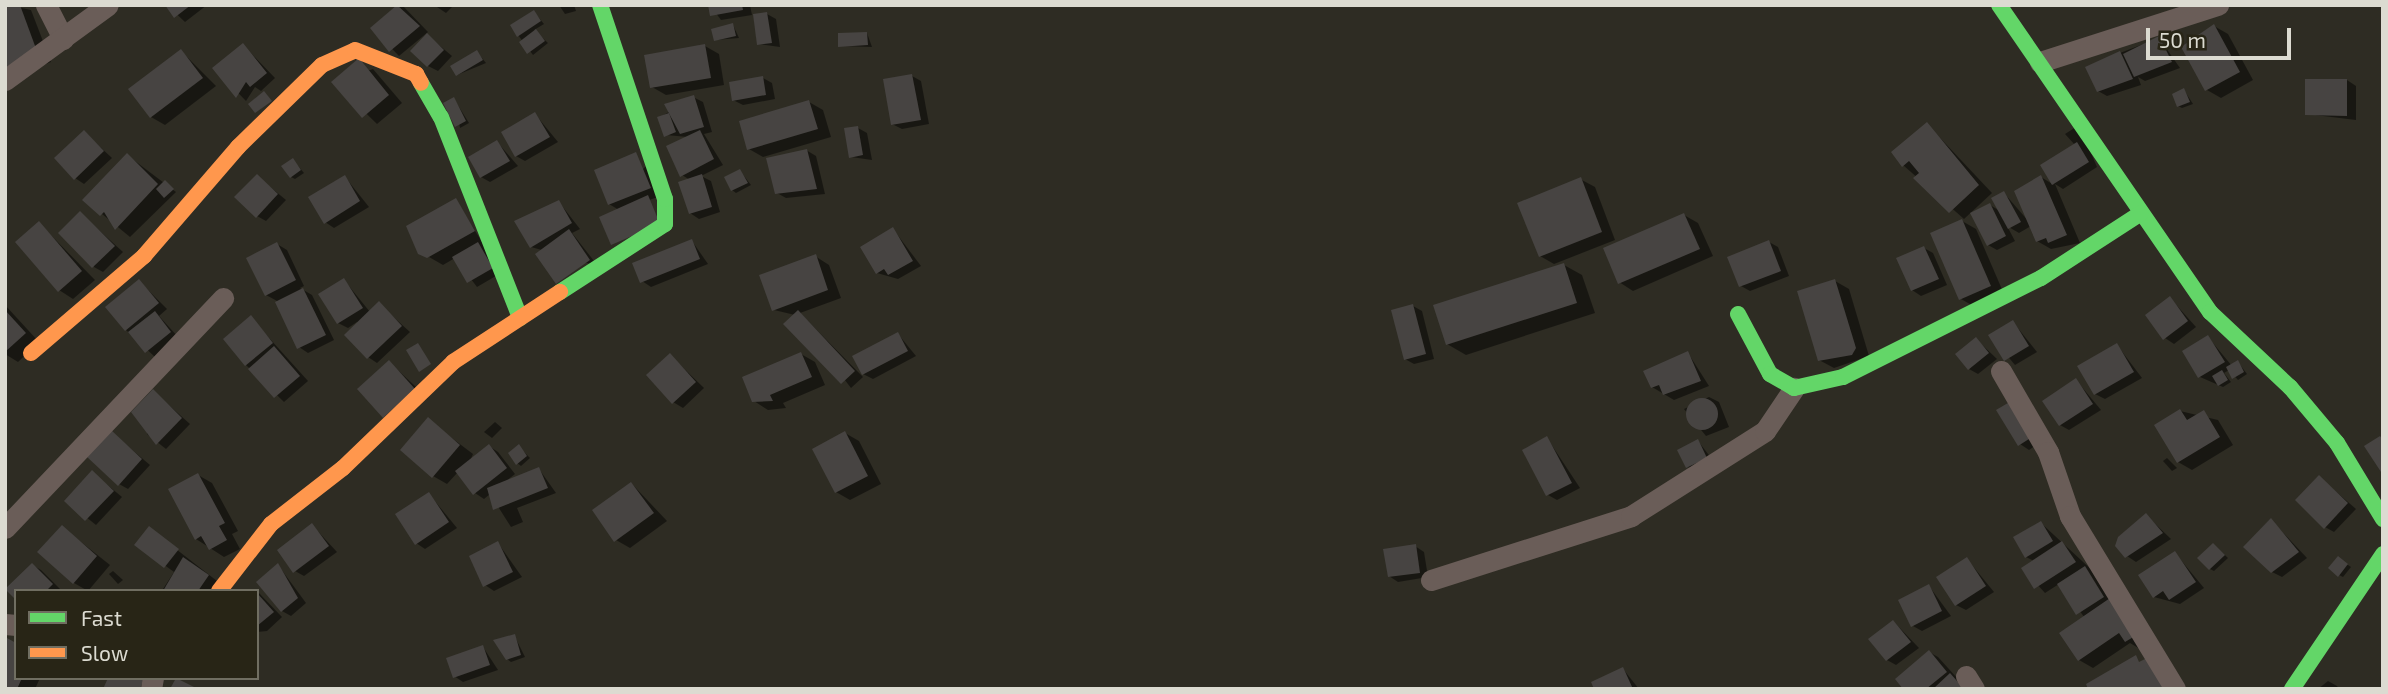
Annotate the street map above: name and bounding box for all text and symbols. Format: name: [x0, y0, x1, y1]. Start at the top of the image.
scale bar: [2150, 14, 2295, 58]
text: 50 m: [2159, 27, 2206, 52]
legend: [14, 589, 259, 680]
text: Fast: [81, 605, 122, 630]
text: Slow: [81, 640, 128, 665]

